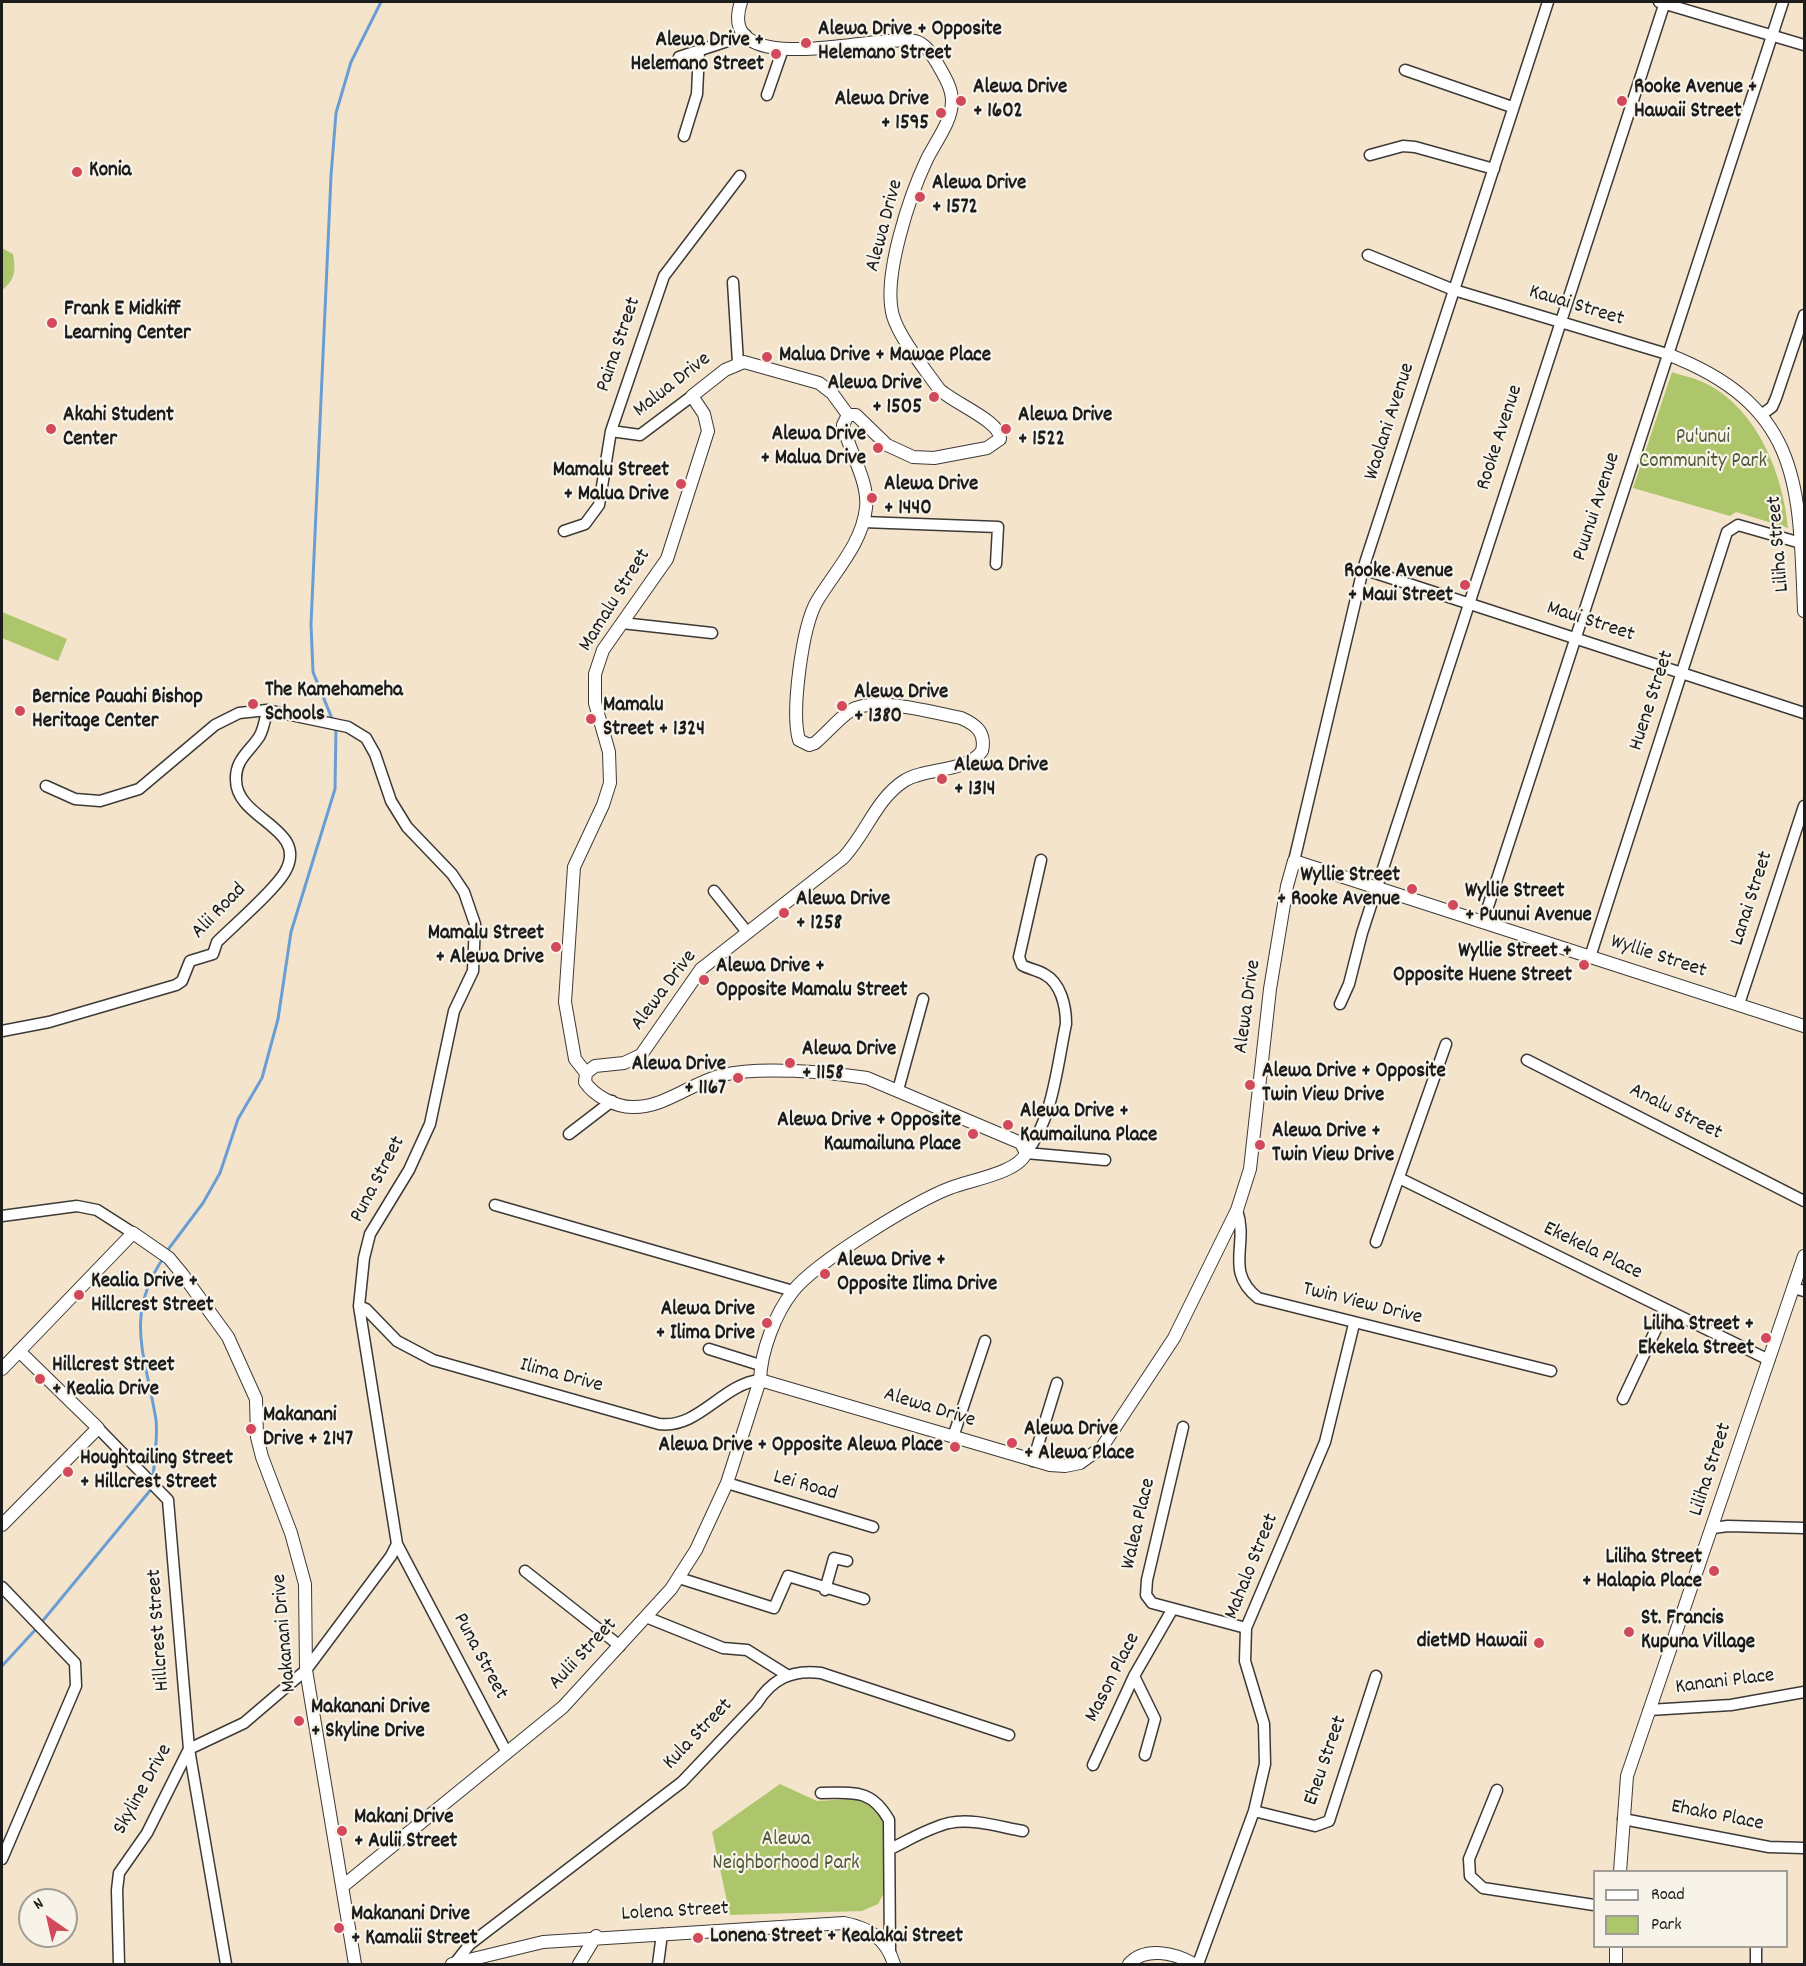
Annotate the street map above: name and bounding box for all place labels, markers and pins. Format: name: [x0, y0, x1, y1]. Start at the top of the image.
place label: Alewa Drive + Opposite Helemano Street: [818, 18, 1002, 68]
place label: Alewa Drive + Helemano Street: [631, 29, 764, 79]
marker: Alewa Drive + Opposite Helemano Street: [799, 36, 813, 50]
marker: Alewa Drive + Helemano Street: [769, 47, 783, 61]
place label: Alewa Drive + 1602: [973, 76, 1067, 126]
place label: Rooke Avenue + Hawaii Street: [1634, 76, 1757, 126]
place label: Alewa Drive + 1595: [835, 88, 929, 138]
marker: Alewa Drive + 1602: [954, 94, 968, 108]
marker: Rooke Avenue + Hawaii Street: [1615, 94, 1629, 108]
marker: Alewa Drive + 1595: [934, 106, 948, 120]
place label: Konia: [89, 159, 131, 185]
marker: Konia: [70, 165, 84, 179]
place label: Alewa Drive + 1572: [932, 172, 1026, 222]
marker: Alewa Drive + 1572: [913, 190, 927, 204]
place label: Frank E Midkiff Learning Center: [64, 298, 191, 348]
marker: Frank E Midkiff Learning Center: [45, 316, 59, 330]
place label: Malua Drive + Mawae Place: [779, 344, 991, 370]
marker: Malua Drive + Mawae Place: [760, 350, 774, 364]
place label: Alewa Drive + 1505: [828, 372, 922, 422]
marker: Alewa Drive + 1505: [927, 390, 941, 404]
place label: Akahi Student Center: [63, 404, 174, 454]
place label: Alewa Drive + 1522: [1018, 404, 1112, 454]
marker: Akahi Student Center: [44, 422, 58, 436]
marker: Alewa Drive + 1522: [999, 422, 1013, 436]
place label: Alewa Drive + Malua Drive: [760, 423, 866, 473]
marker: Alewa Drive + Malua Drive: [871, 441, 885, 455]
place label: Mamalu Street + Malua Drive: [553, 459, 669, 509]
place label: Alewa Drive + 1440: [884, 473, 978, 523]
marker: Mamalu Street + Malua Drive: [674, 477, 688, 491]
marker: Alewa Drive + 1440: [865, 491, 879, 505]
place label: Rooke Avenue + Maui Street: [1344, 560, 1453, 610]
marker: Rooke Avenue + Maui Street: [1458, 578, 1472, 592]
place label: The Kamehameha Schools: [265, 679, 403, 729]
place label: Alewa Drive + 1380: [854, 681, 948, 731]
place label: Bernice Pauahi Bishop Heritage Center: [32, 686, 203, 736]
place label: Mamalu Street + 1324: [603, 694, 705, 744]
marker: The Kamehameha Schools: [246, 697, 260, 711]
marker: Alewa Drive + 1380: [835, 699, 849, 713]
marker: Bernice Pauahi Bishop Heritage Center: [13, 704, 27, 718]
marker: Mamalu Street + 1324: [584, 712, 598, 726]
place label: Alewa Drive + 1314: [954, 754, 1048, 804]
marker: Alewa Drive + 1314: [935, 772, 949, 786]
place label: Wyllie Street + Rooke Avenue: [1277, 864, 1400, 914]
place label: Wyllie Street + Puunui Avenue: [1465, 880, 1592, 930]
marker: Wyllie Street + Rooke Avenue: [1405, 882, 1419, 896]
place label: Alewa Drive + 1258: [796, 888, 890, 938]
marker: Wyllie Street + Puunui Avenue: [1446, 898, 1460, 912]
marker: Alewa Drive + 1258: [777, 906, 791, 920]
place label: Mamalu Street + Alewa Drive: [428, 922, 544, 972]
marker: Mamalu Street + Alewa Drive: [549, 940, 563, 954]
place label: Wyllie Street + Opposite Huene Street: [1393, 940, 1572, 990]
place label: Alewa Drive + Opposite Mamalu Street: [716, 955, 908, 1005]
marker: Wyllie Street + Opposite Huene Street: [1577, 958, 1591, 972]
marker: Alewa Drive + Opposite Mamalu Street: [697, 973, 711, 987]
place label: Alewa Drive + 1158: [802, 1038, 896, 1088]
place label: Alewa Drive + 1167: [632, 1053, 726, 1103]
marker: Alewa Drive + 1158: [783, 1056, 797, 1070]
place label: Alewa Drive + Opposite Twin View Drive: [1262, 1060, 1446, 1110]
marker: Alewa Drive + 1167: [731, 1071, 745, 1085]
marker: Alewa Drive + Opposite Twin View Drive: [1243, 1078, 1257, 1092]
place label: Alewa Drive + Kaumailuna Place: [1020, 1100, 1157, 1150]
place label: Alewa Drive + Opposite Kaumailuna Place: [777, 1109, 961, 1159]
marker: Alewa Drive + Kaumailuna Place: [1001, 1118, 1015, 1132]
place label: Alewa Drive + Twin View Drive: [1272, 1120, 1394, 1170]
marker: Alewa Drive + Opposite Kaumailuna Place: [966, 1127, 980, 1141]
marker: Alewa Drive + Twin View Drive: [1253, 1138, 1267, 1152]
place label: Alewa Drive + Opposite Ilima Drive: [837, 1249, 997, 1299]
marker: Alewa Drive + Opposite Ilima Drive: [818, 1267, 832, 1281]
place label: Kealia Drive + Hillcrest Street: [91, 1270, 213, 1320]
marker: Kealia Drive + Hillcrest Street: [72, 1288, 86, 1302]
place label: Alewa Drive + Ilima Drive: [656, 1298, 755, 1348]
place label: Liliha Street + Ekekela Street: [1638, 1313, 1754, 1363]
marker: Alewa Drive + Ilima Drive: [760, 1316, 774, 1330]
marker: Liliha Street + Ekekela Street: [1759, 1331, 1773, 1345]
place label: Hillcrest Street + Kealia Drive: [52, 1354, 174, 1404]
marker: Hillcrest Street + Kealia Drive: [33, 1372, 47, 1386]
place label: Makanani Drive + 2147: [263, 1404, 353, 1454]
place label: Alewa Drive + Alewa Place: [1024, 1418, 1134, 1468]
marker: Makanani Drive + 2147: [244, 1422, 258, 1436]
place label: Alewa Drive + Opposite Alewa Place: [658, 1434, 943, 1460]
marker: Alewa Drive + Alewa Place: [1005, 1436, 1019, 1450]
marker: Alewa Drive + Opposite Alewa Place: [948, 1440, 962, 1454]
place label: Houghtailing Street + Hillcrest Street: [80, 1447, 233, 1497]
marker: Houghtailing Street + Hillcrest Street: [61, 1465, 75, 1479]
place label: Liliha Street + Halapia Place: [1582, 1546, 1702, 1596]
marker: Liliha Street + Halapia Place: [1707, 1564, 1721, 1578]
place label: St. Francis Kupuna Village: [1641, 1607, 1755, 1657]
marker: St. Francis Kupuna Village: [1622, 1625, 1636, 1639]
place label: dietMD Hawaii: [1417, 1630, 1527, 1656]
marker: dietMD Hawaii: [1532, 1636, 1546, 1650]
place label: Makanani Drive + Skyline Drive: [311, 1696, 430, 1746]
marker: Makanani Drive + Skyline Drive: [292, 1714, 306, 1728]
place label: Makani Drive + Aulii Street: [354, 1806, 457, 1856]
marker: Makani Drive + Aulii Street: [335, 1824, 349, 1838]
place label: Makanani Drive + Kamalii Street: [351, 1903, 478, 1953]
marker: Makanani Drive + Kamalii Street: [332, 1921, 346, 1935]
place label: Lonena Street + Kealakai Street: [710, 1925, 963, 1951]
marker: Lonena Street + Kealakai Street: [691, 1931, 705, 1945]

